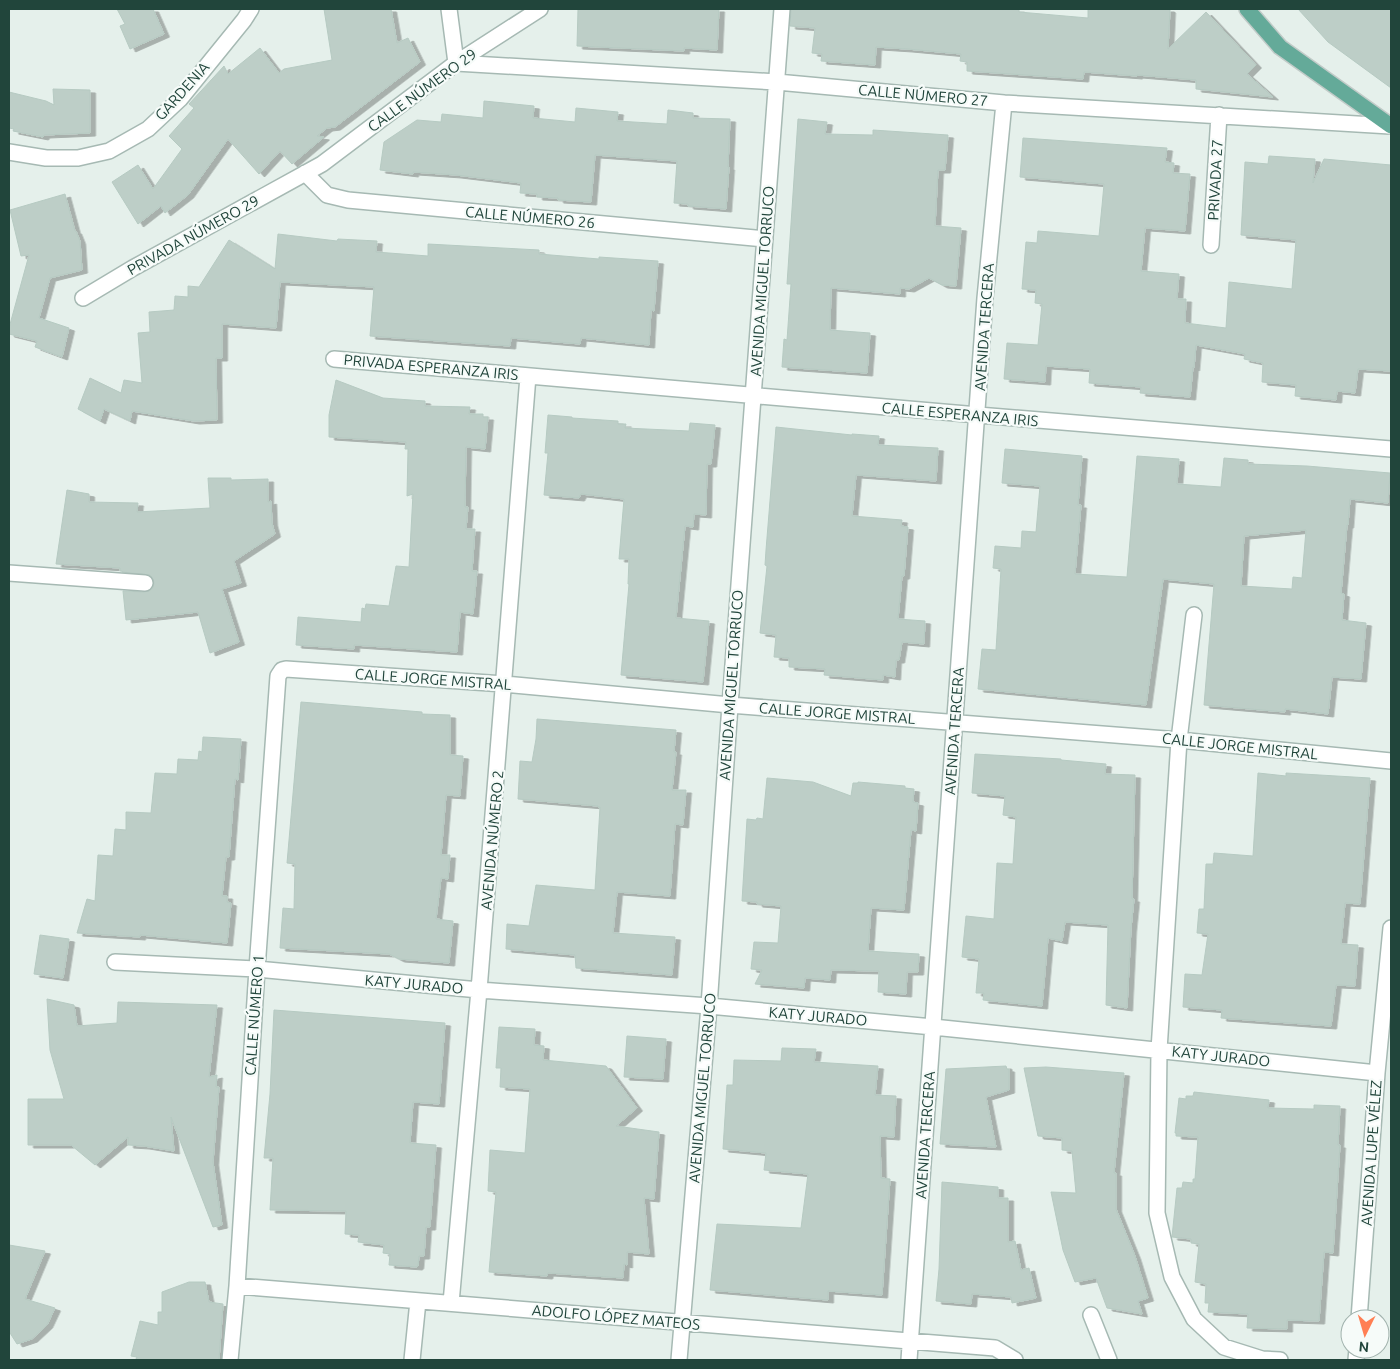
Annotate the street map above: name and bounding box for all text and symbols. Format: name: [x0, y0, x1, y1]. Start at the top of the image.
street label: CALLE NÚMERO 29: [364, 45, 480, 135]
street label: GARDENIA: [151, 58, 213, 124]
street label: CALLE NÚMERO 27: [857, 81, 989, 109]
street label: PRIVADA 27: [1204, 139, 1226, 221]
street label: AVENIDA MIGUEL TORRUCO: [747, 185, 777, 377]
street label: PRIVADA NÚMERO 29: [124, 192, 262, 278]
street label: CALLE NÚMERO 26: [464, 203, 596, 231]
street label: AVENIDA TERCERA: [971, 262, 997, 392]
street label: PRIVADA ESPERANZA IRIS: [343, 351, 519, 383]
street label: CALLE ESPERANZA IRIS: [881, 399, 1039, 429]
street label: AVENIDA MIGUEL TORRUCO: [716, 589, 746, 781]
street label: CALLE JORGE MISTRAL: [354, 665, 512, 693]
street label: AVENIDA TERCERA: [941, 666, 967, 796]
street label: CALLE JORGE MISTRAL: [758, 699, 916, 727]
street label: CALLE JORGE MISTRAL: [1161, 729, 1319, 763]
street label: AVENIDA NÚMERO 2: [477, 769, 507, 911]
street label: CALLE NÚMERO 1: [241, 954, 267, 1076]
street label: KATY JURADO: [364, 971, 464, 997]
street label: AVENIDA MIGUEL TORRUCO: [685, 992, 719, 1184]
street label: KATY JURADO: [768, 1003, 868, 1029]
street label: KATY JURADO: [1171, 1042, 1271, 1070]
street label: AVENIDA TERCERA: [912, 1070, 938, 1200]
street label: AVENIDA LUPE VÉLEZ: [1357, 1079, 1385, 1227]
street label: ADOLFO LÓPEZ MATEOS: [531, 1301, 701, 1333]
north arrow: [1340, 1309, 1390, 1359]
text: N: [1358, 1339, 1370, 1355]

